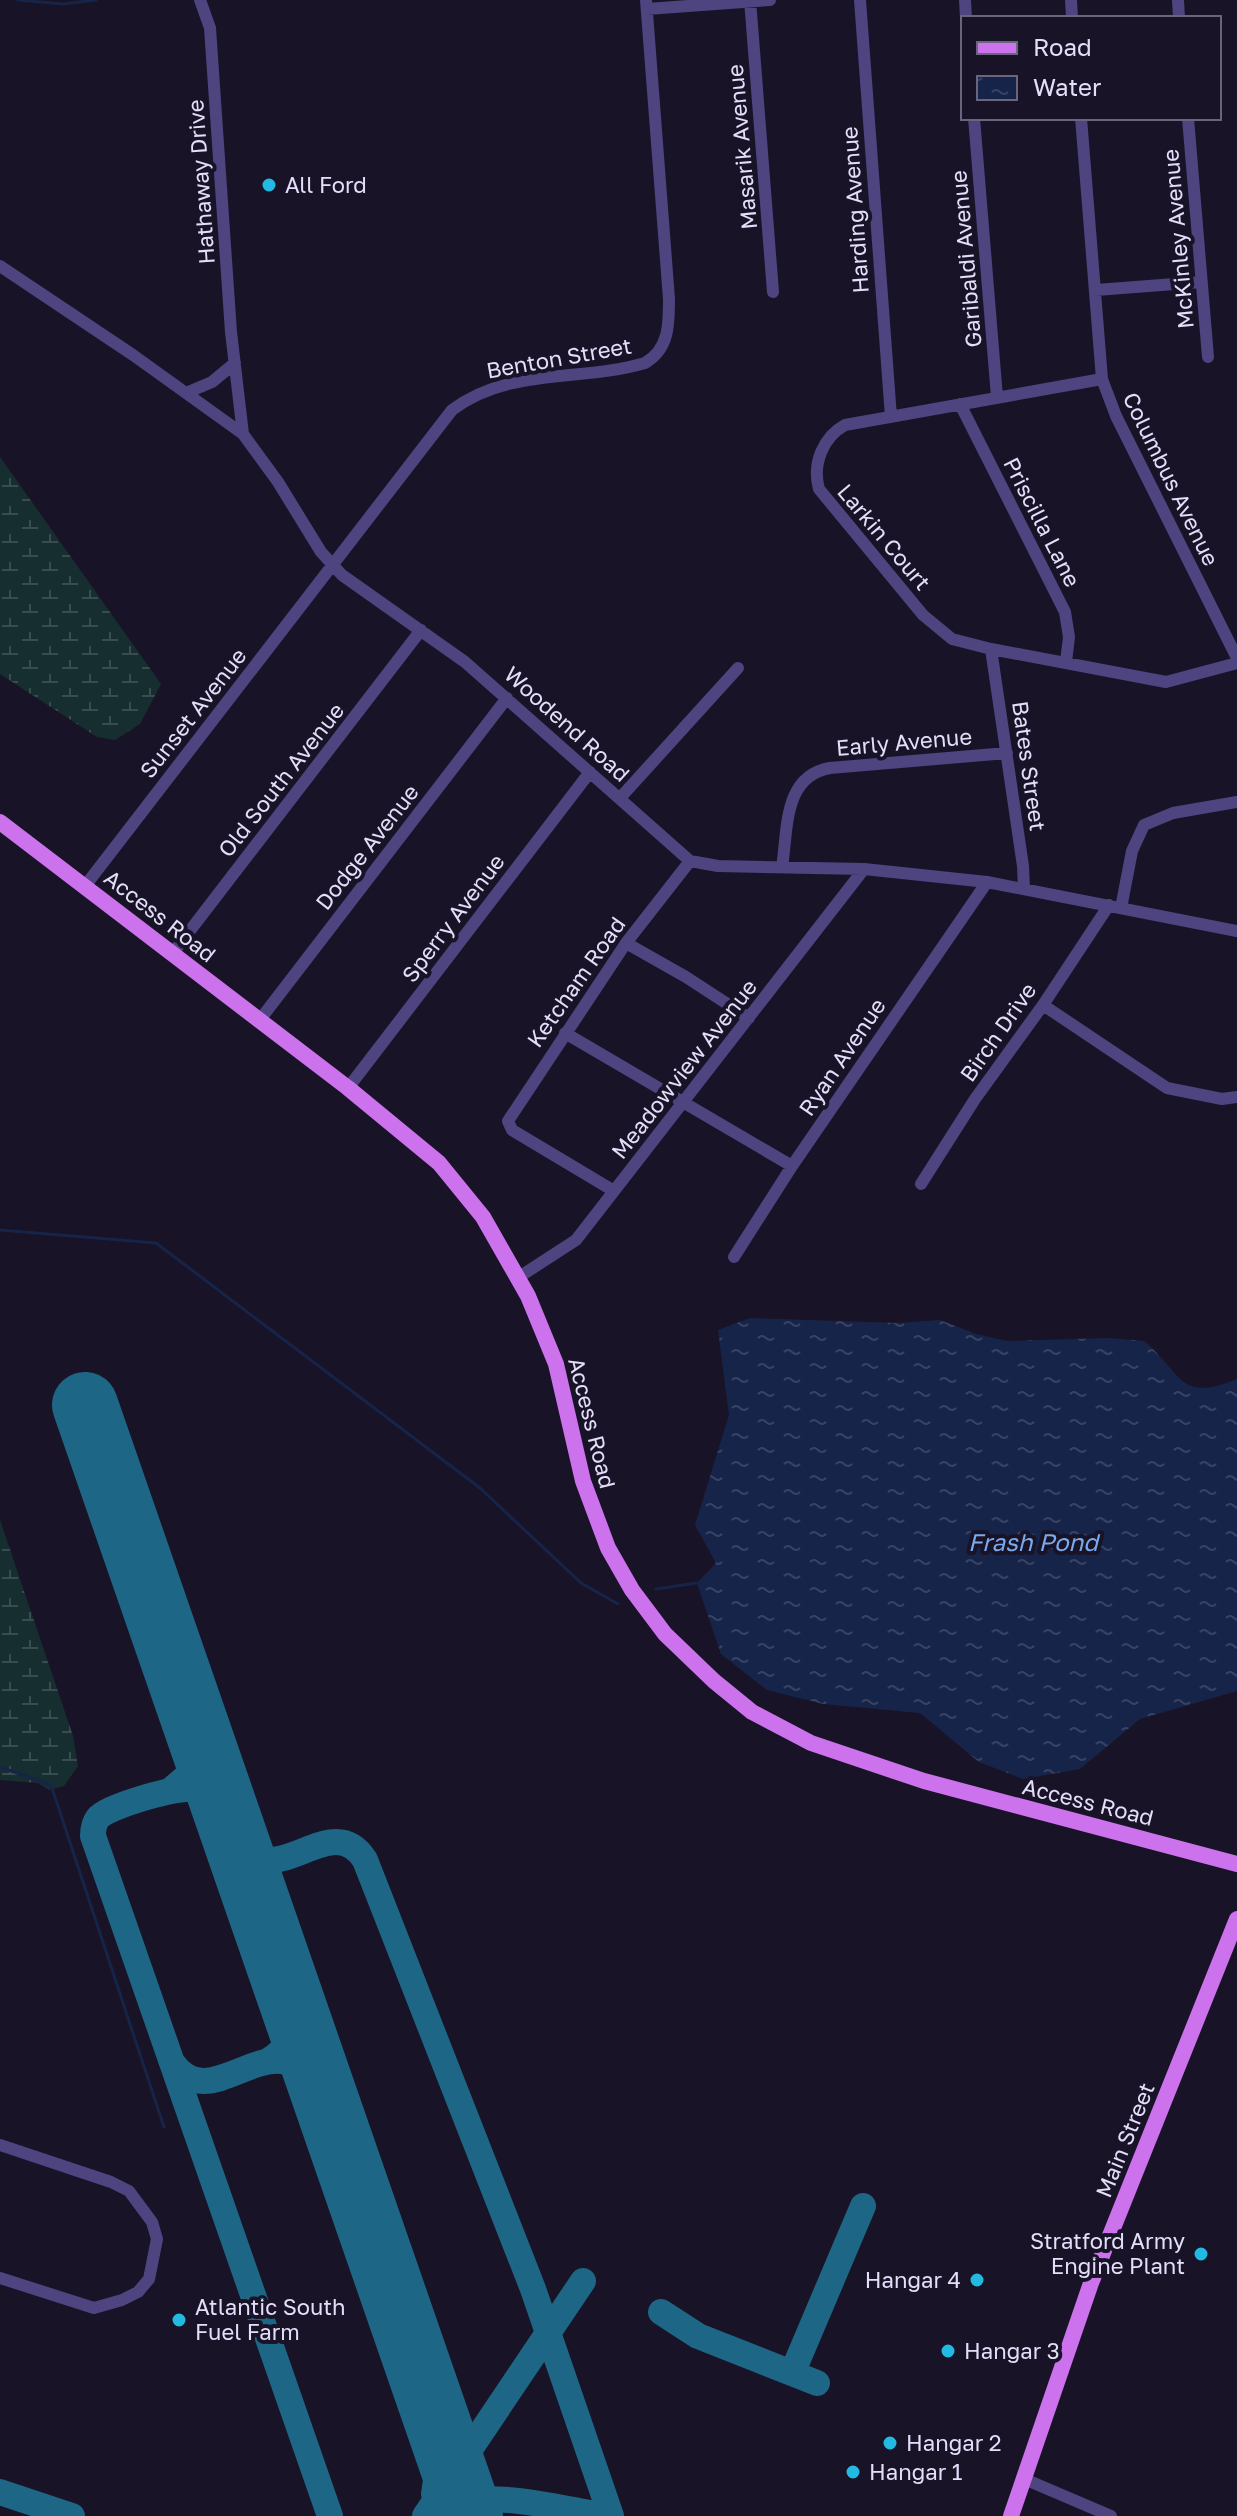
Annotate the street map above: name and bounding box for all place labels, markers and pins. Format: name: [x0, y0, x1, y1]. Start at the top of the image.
place label: All Ford: [285, 171, 367, 198]
marker: All Ford: [260, 176, 278, 194]
place label: Stratford Army Engine Plant: [1030, 2227, 1185, 2279]
marker: Stratford Army Engine Plant: [1192, 2245, 1210, 2263]
place label: Hangar 4: [865, 2266, 961, 2293]
marker: Hangar 4: [968, 2271, 986, 2289]
place label: Atlantic South Fuel Farm: [195, 2293, 346, 2345]
marker: Atlantic South Fuel Farm: [170, 2311, 188, 2329]
place label: Hangar 3: [964, 2337, 1060, 2364]
marker: Hangar 3: [939, 2342, 957, 2360]
place label: Hangar 2: [906, 2429, 1001, 2456]
marker: Hangar 2: [881, 2434, 899, 2452]
place label: Hangar 1: [869, 2458, 963, 2485]
marker: Hangar 1: [844, 2463, 862, 2481]

